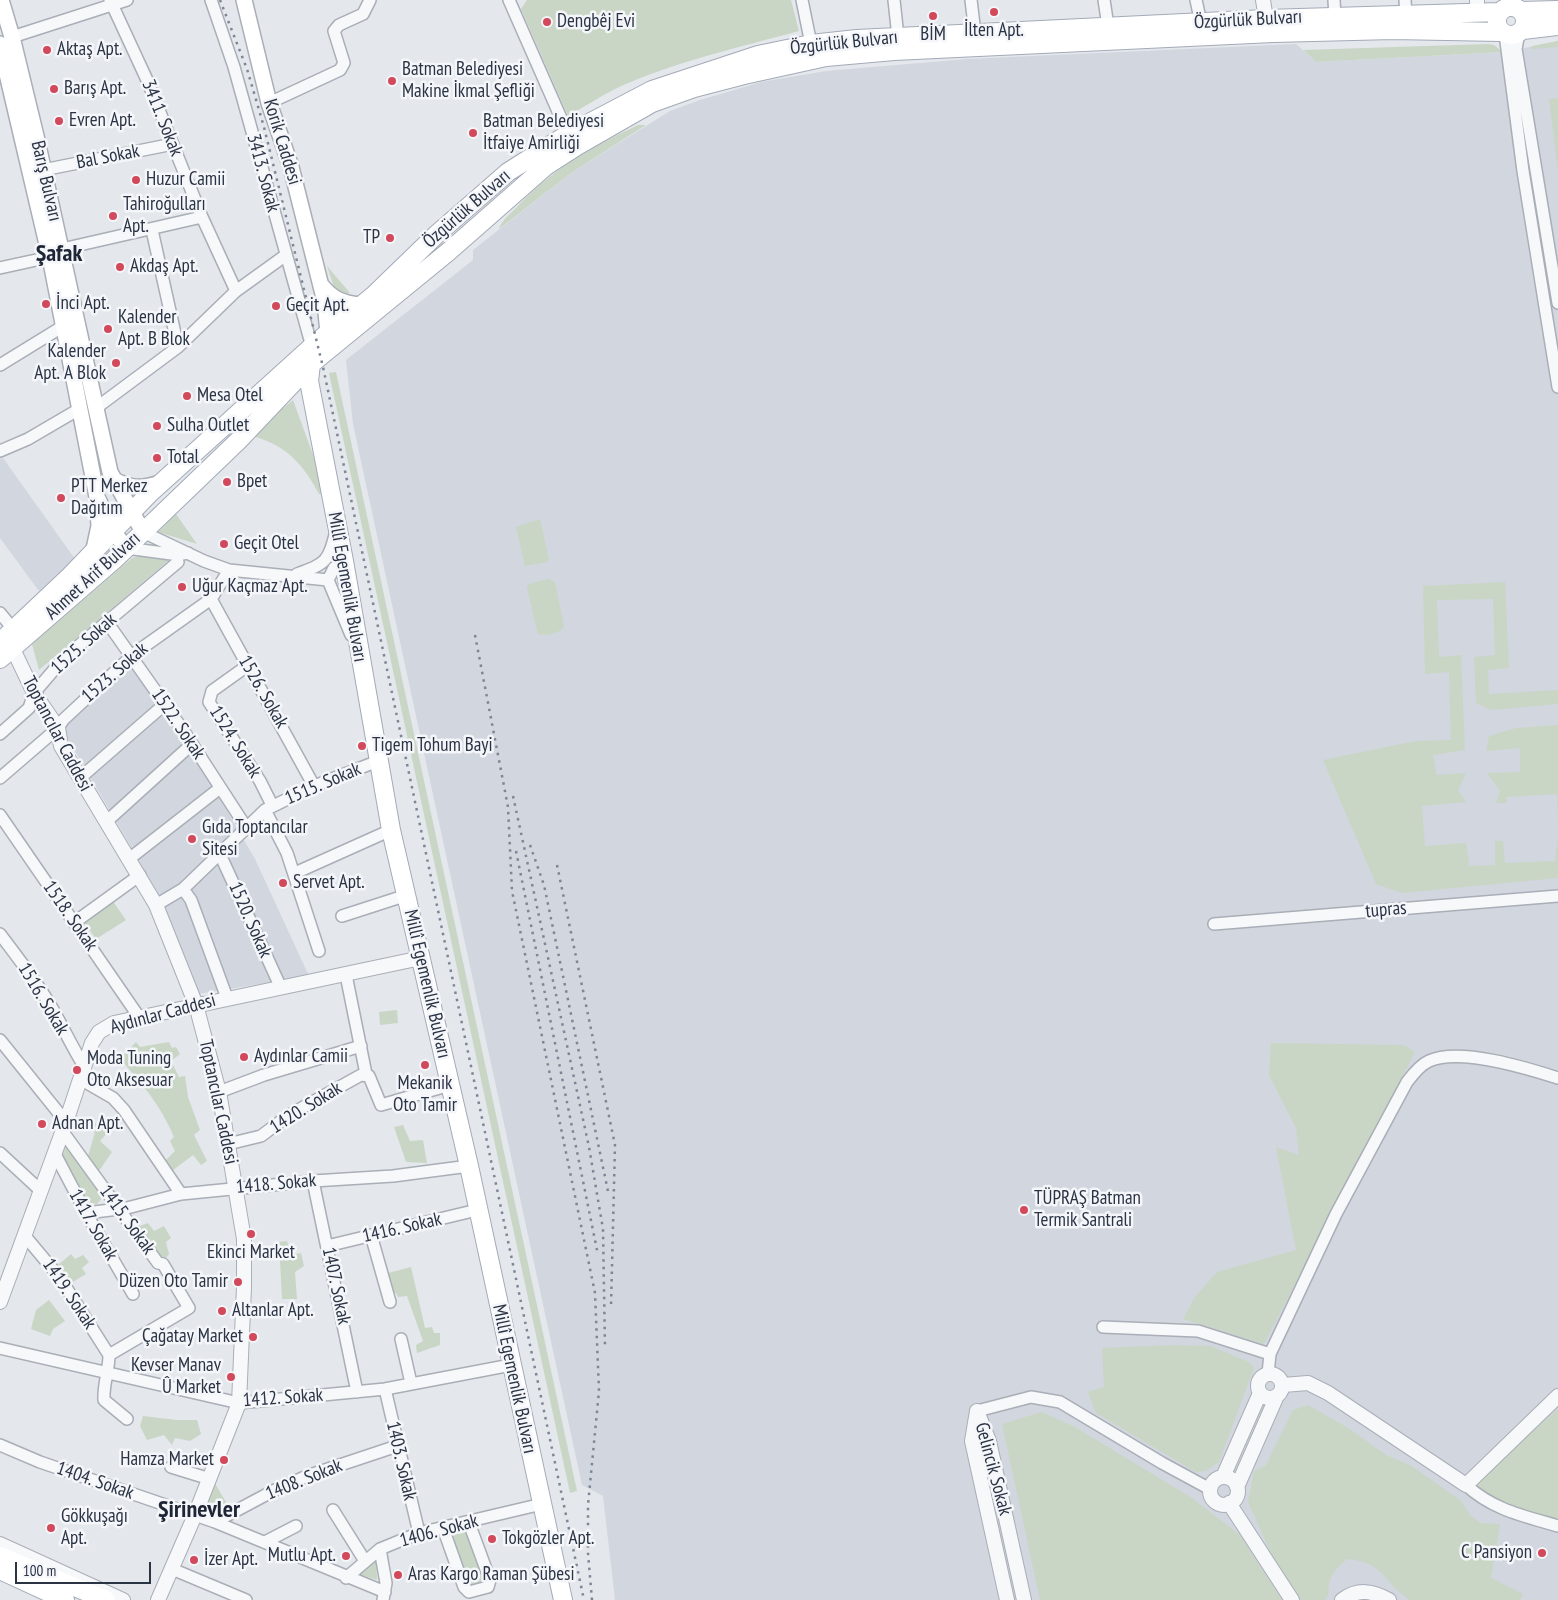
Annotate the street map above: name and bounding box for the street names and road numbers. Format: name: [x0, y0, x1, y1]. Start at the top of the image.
street label: Özgürlük Bulvarı: [1193, 6, 1303, 34]
street label: Özgürlük Bulvarı: [789, 26, 899, 60]
street label: 3411. Sokak: [136, 77, 188, 159]
street label: Korik Caddesi: [258, 96, 306, 188]
street label: 3413. Sokak: [242, 131, 284, 215]
street label: Barış Bulvarı: [26, 138, 66, 224]
street label: Bal Sokak: [75, 140, 141, 174]
street label: Özgürlük Bulvarı: [419, 165, 515, 253]
street label: Millî Egemenlik Bulvarı: [323, 510, 371, 664]
street label: Ahmet Arif Bulvarı: [41, 527, 145, 625]
street label: 1525. Sokak: [47, 609, 121, 679]
street label: 1523. Sokak: [77, 638, 153, 708]
street label: 1526. Sokak: [233, 652, 293, 732]
street label: Toptancılar Caddesi: [17, 672, 97, 796]
street label: 1522. Sokak: [146, 684, 210, 764]
street label: 1524. Sokak: [204, 702, 266, 782]
street label: 1515. Sokak: [282, 758, 364, 810]
street label: 1518. Sokak: [38, 877, 102, 955]
street label: 1520. Sokak: [223, 879, 277, 961]
street label: tupras: [1365, 897, 1407, 923]
street label: Millî Egemenlik Bulvarı: [399, 907, 455, 1061]
street label: 1516. Sokak: [13, 959, 73, 1039]
street label: Aydınlar Caddesi: [108, 989, 218, 1039]
street label: Toptancılar Caddesi: [194, 1037, 242, 1167]
street label: 1420. Sokak: [266, 1077, 346, 1139]
street label: 1418. Sokak: [235, 1169, 317, 1199]
street label: 1415. Sokak: [94, 1181, 160, 1259]
street label: 1417. Sokak: [63, 1185, 123, 1265]
street label: 1416. Sokak: [360, 1208, 444, 1248]
street label: 1407. Sokak: [317, 1245, 355, 1327]
street label: 1419. Sokak: [37, 1254, 101, 1334]
street label: Millî Egemenlik Bulvarı: [487, 1302, 541, 1456]
street label: 1412. Sokak: [242, 1384, 324, 1412]
street label: 1403. Sokak: [381, 1419, 421, 1503]
street label: Gelincik Sokak: [970, 1420, 1016, 1518]
street label: 1408. Sokak: [263, 1454, 345, 1506]
street label: 1404. Sokak: [53, 1457, 137, 1505]
street label: 1406. Sokak: [397, 1510, 481, 1552]

